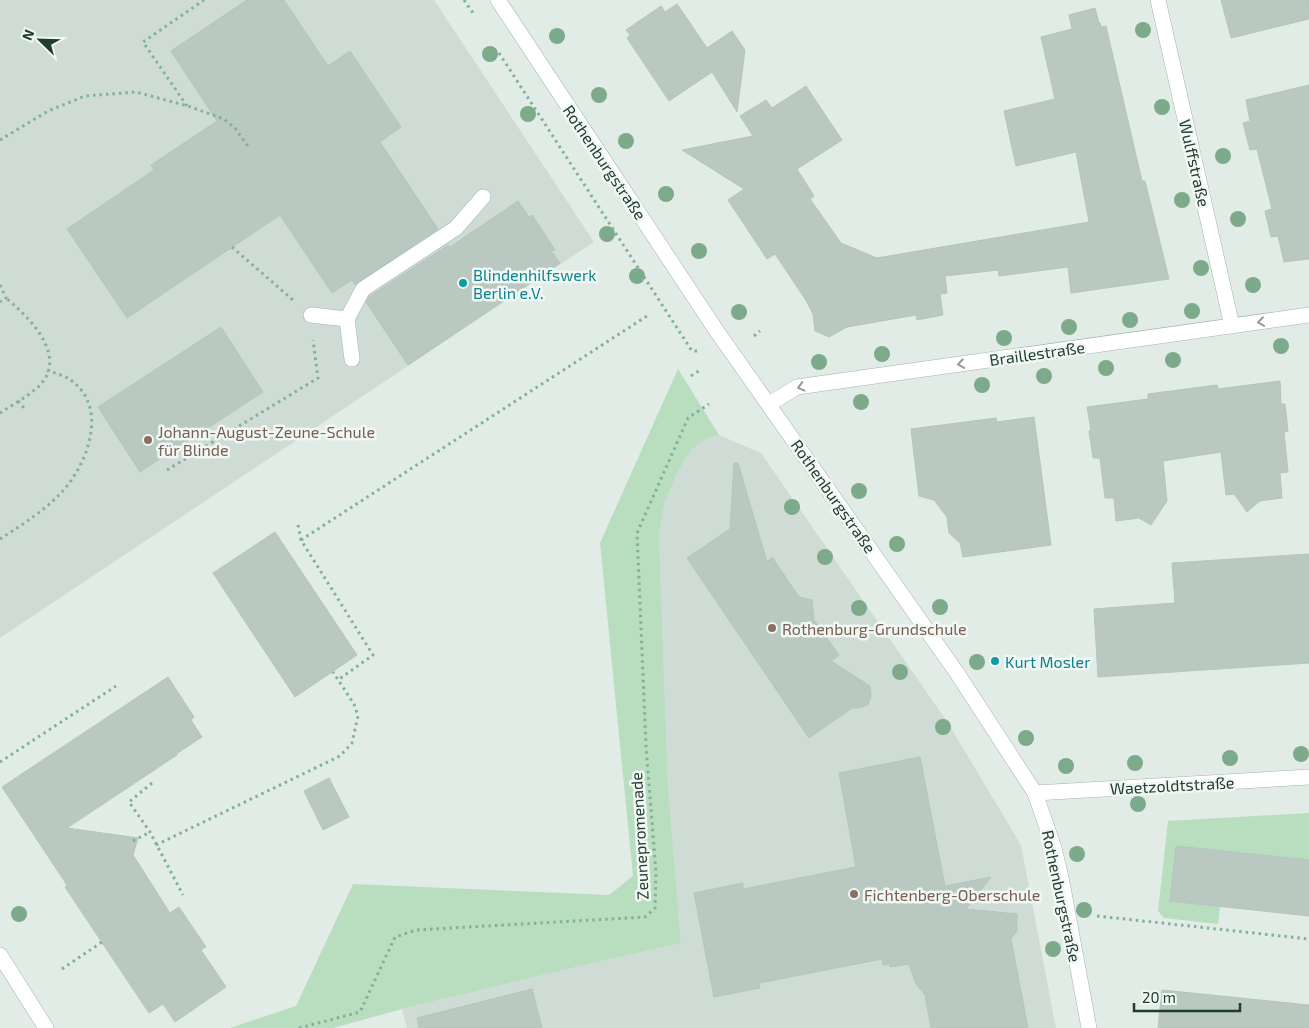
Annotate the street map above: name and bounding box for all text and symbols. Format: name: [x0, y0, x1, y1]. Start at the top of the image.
north arrow: [15, 15, 65, 65]
text: N: [18, 27, 37, 43]
street label: Rothenburgstraße: [560, 101, 650, 223]
street label: Wulffstraße: [1176, 118, 1214, 208]
place label: Blindenhilfswerk Berlin e.V.: [473, 265, 596, 302]
marker: Blindenhilfswerk Berlin e.V.: [457, 277, 469, 289]
one-way arrow: [1256, 316, 1265, 326]
street label: Braillestraße: [988, 337, 1086, 369]
one-way arrow: [957, 358, 966, 368]
one-way arrow: [796, 381, 805, 392]
place label: Johann-August-Zeune-Schule für Blinde: [158, 422, 375, 459]
marker: Johann-August-Zeune-Schule für Blinde: [142, 434, 154, 446]
street label: Rothenburgstraße: [788, 435, 880, 557]
place label: Rothenburg-Grundschule: [782, 619, 967, 638]
marker: Rothenburg-Grundschule: [766, 622, 778, 634]
place label: Kurt Mosler: [1005, 652, 1091, 671]
marker: Kurt Mosler: [989, 655, 1001, 667]
street label: Zeunepromenade: [626, 772, 652, 900]
street label: Waetzoldtstraße: [1109, 772, 1235, 798]
street label: Rothenburgstraße: [1039, 828, 1085, 964]
place label: Fichtenberg-Oberschule: [864, 885, 1040, 904]
marker: Fichtenberg-Oberschule: [848, 888, 860, 900]
scale bar: [1134, 980, 1240, 1012]
text: 20 m: [1142, 988, 1176, 1006]

